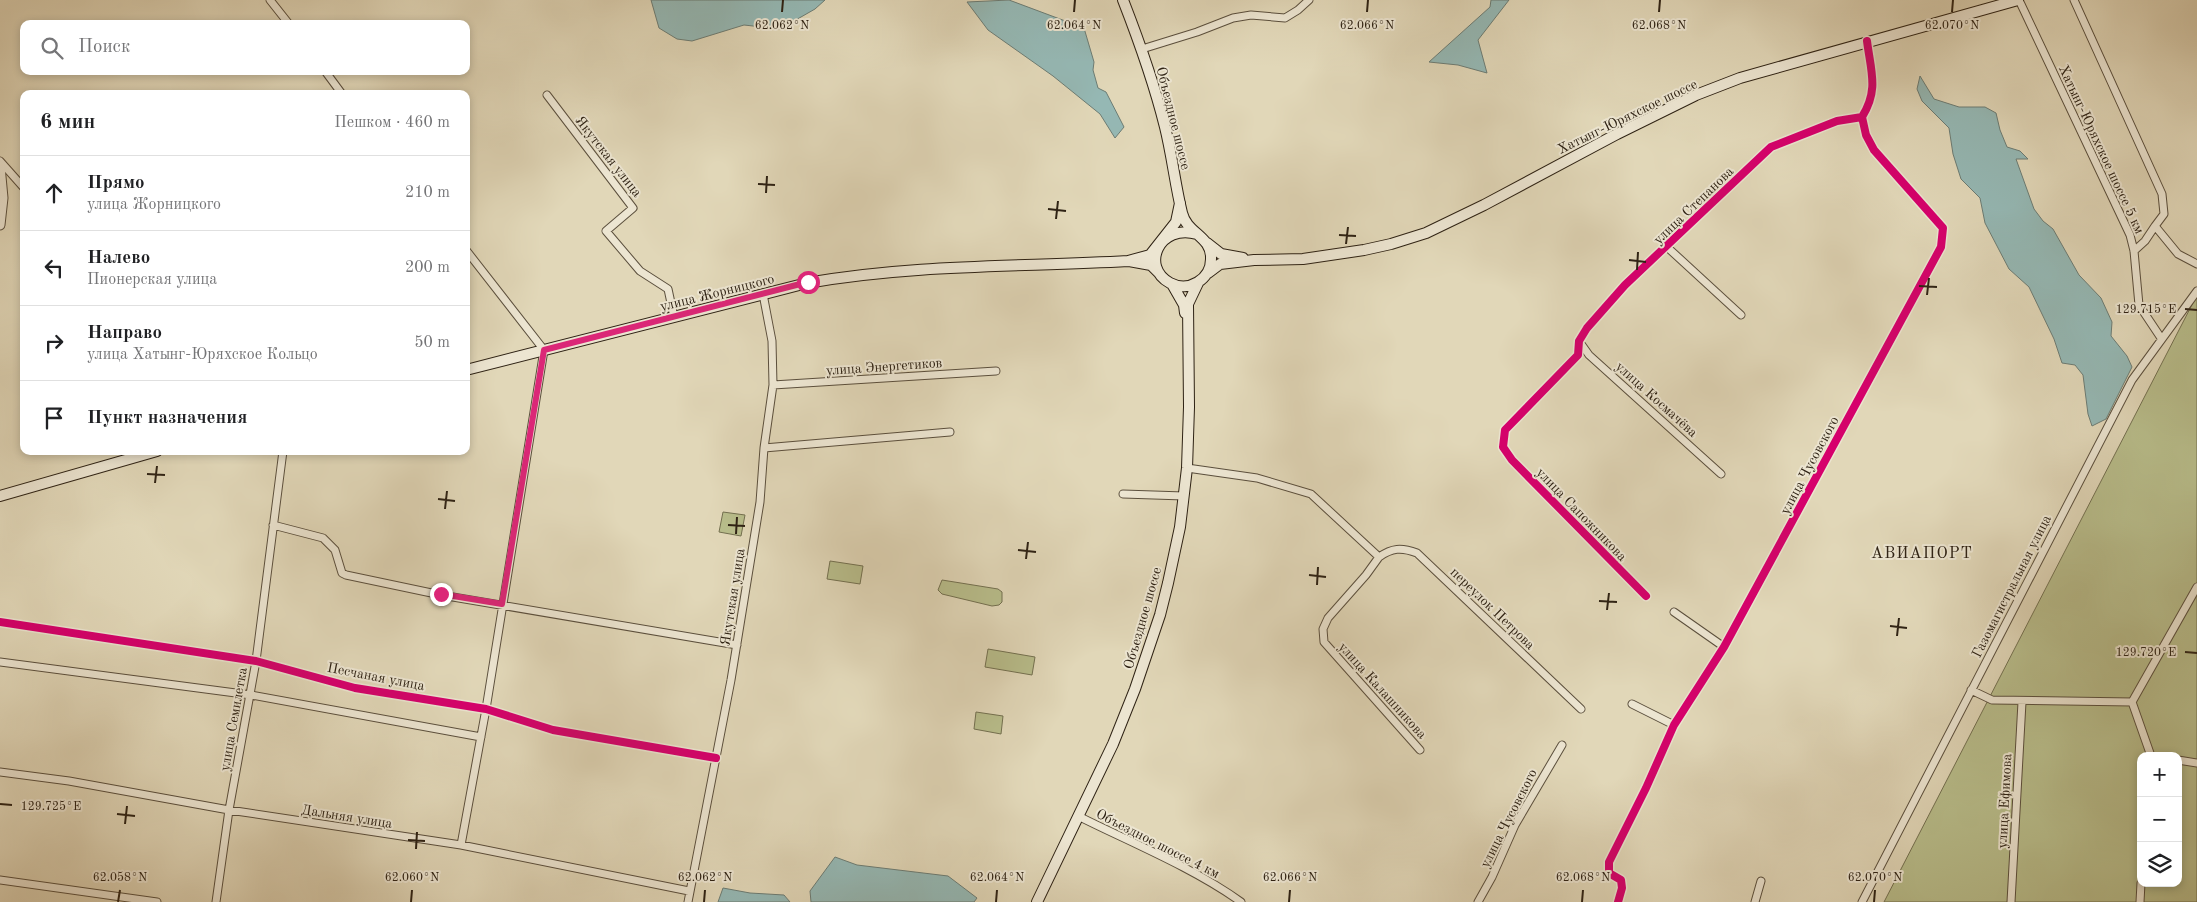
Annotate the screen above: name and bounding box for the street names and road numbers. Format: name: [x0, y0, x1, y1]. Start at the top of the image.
street label: Хатынг-Юряхское шоссе 5 км: [2056, 63, 2146, 236]
street label: Объездное шоссе: [1153, 65, 1193, 171]
street label: Хатынг-Юряхское шоссе: [1555, 77, 1700, 157]
street label: Якутская улица: [572, 113, 644, 200]
street label: улица Степанова: [1651, 164, 1736, 247]
street label: улица Жорницкого: [659, 272, 776, 314]
street label: улица Энергетиков: [825, 356, 943, 378]
street label: улица Космачёва: [1613, 359, 1700, 440]
street label: улица Чусовского: [1778, 414, 1842, 517]
street label: улица Сапожникова: [1533, 465, 1629, 564]
street label: Газомагистральная улица: [1970, 513, 2054, 660]
street label: Якутская улица: [718, 547, 748, 647]
street label: переулок Петрова: [1447, 565, 1537, 652]
street label: Объездное шоссе: [1122, 566, 1164, 671]
street label: улица Калашникова: [1335, 640, 1429, 742]
street label: Песчаная улица: [326, 661, 426, 693]
street label: улица Семилетка: [218, 666, 250, 772]
street label: улица Ефимова: [1996, 753, 2015, 849]
street label: улица Чусовского: [1478, 767, 1540, 870]
street label: Дальняя улица: [300, 803, 393, 831]
street label: Объездное шоссе 4 км: [1094, 807, 1222, 881]

